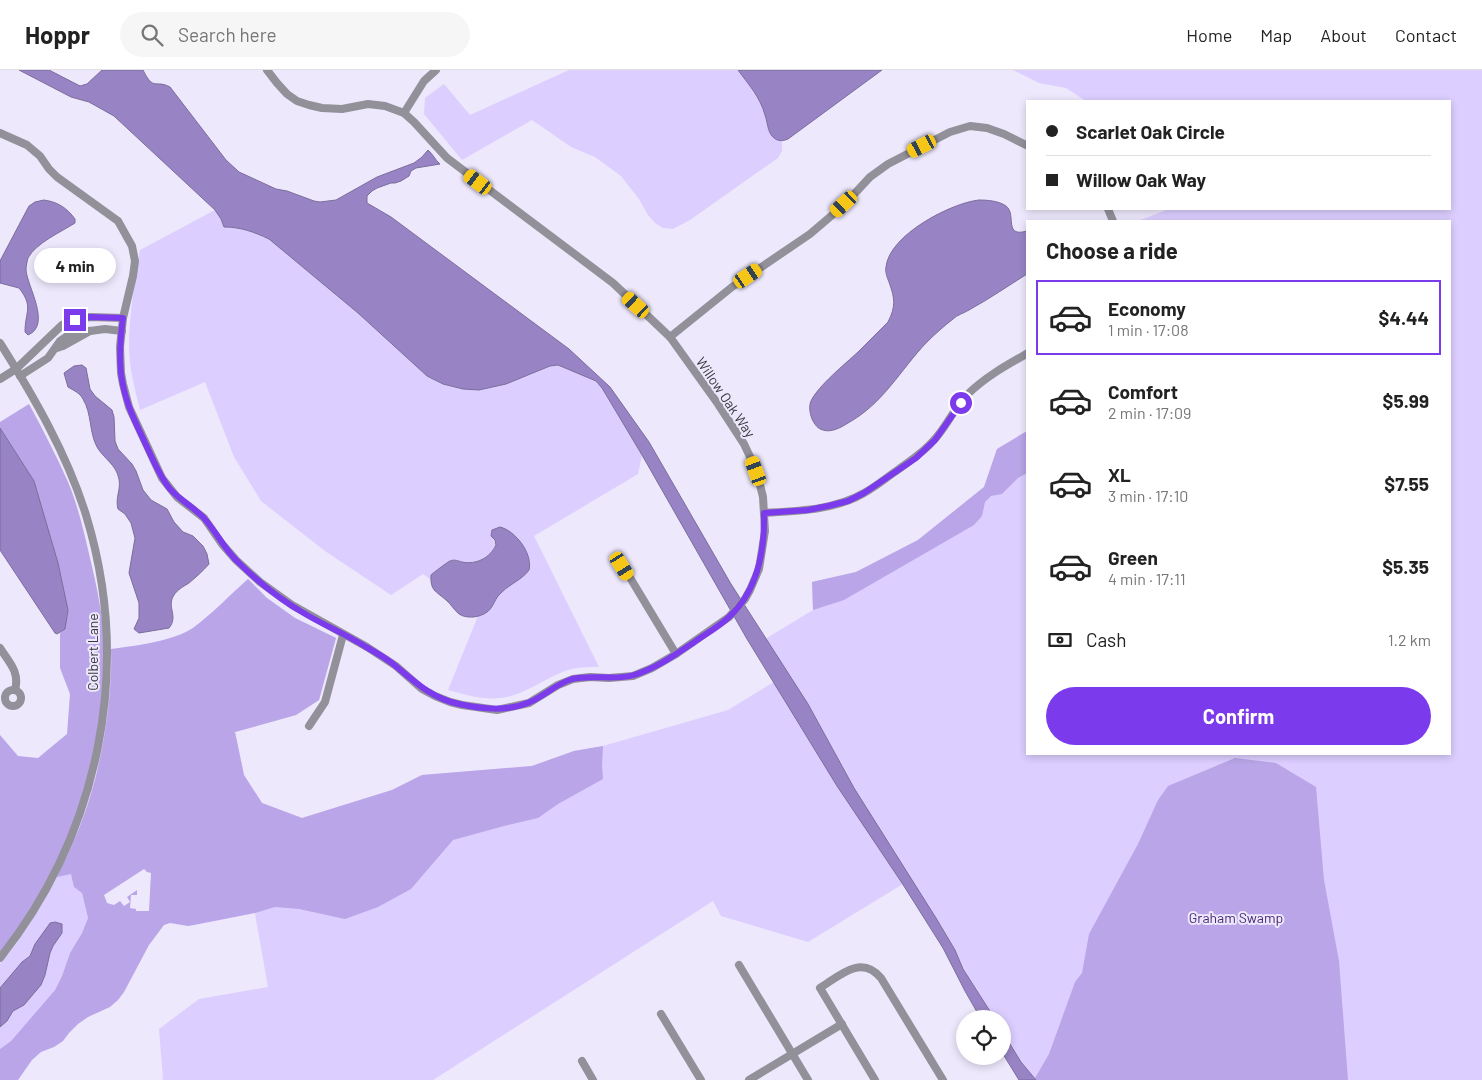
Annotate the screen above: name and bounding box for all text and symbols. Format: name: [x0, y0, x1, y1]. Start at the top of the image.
search box: [120, 12, 470, 57]
text: Hoppr: [25, 20, 90, 49]
icon: search: [138, 21, 166, 49]
text: Search here: [178, 23, 277, 46]
text: Home: [1186, 24, 1232, 46]
text: Map: [1260, 24, 1292, 46]
text: About: [1320, 24, 1367, 46]
text: Contact: [1395, 24, 1457, 46]
text: Scarlet Oak Circle: [1076, 120, 1225, 143]
car: [905, 133, 938, 159]
car: [461, 167, 494, 197]
text: Willow Oak Way: [1076, 168, 1206, 191]
car: [827, 188, 860, 220]
text: Choose a ride: [1046, 237, 1178, 263]
callout: 4 min: [34, 248, 116, 282]
text: 4 min: [55, 256, 95, 275]
car: [731, 261, 764, 291]
car: [619, 289, 652, 321]
icon: car: [1048, 295, 1093, 340]
text: Economy: [1108, 297, 1186, 320]
text: $4.44: [1379, 306, 1429, 329]
route end: [64, 309, 86, 331]
text: 1 min · 17:08: [1108, 320, 1188, 339]
street label: Willow Oak Way: [693, 354, 759, 441]
icon: car: [1048, 378, 1093, 423]
text: Comfort: [1108, 380, 1178, 403]
text: $5.99: [1383, 389, 1429, 412]
route start: [950, 392, 972, 414]
text: 2 min · 17:09: [1108, 403, 1191, 422]
car: [743, 454, 768, 488]
icon: car: [1048, 461, 1093, 506]
text: XL: [1108, 463, 1131, 486]
text: $7.55: [1384, 472, 1429, 495]
text: 3 min · 17:10: [1108, 486, 1188, 505]
icon: car: [1048, 544, 1093, 589]
text: Green: [1108, 546, 1158, 569]
car: [607, 549, 636, 583]
text: $5.35: [1382, 555, 1429, 578]
text: 4 min · 17:11: [1108, 569, 1186, 588]
street label: Colbert Lane: [84, 613, 101, 691]
icon: cash: [1046, 626, 1074, 654]
text: Cash: [1086, 628, 1127, 651]
text: 1.2 km: [1388, 630, 1431, 649]
button: Confirm: [1046, 687, 1431, 745]
park label: Graham Swamp: [1189, 909, 1283, 926]
map controls: [956, 1010, 1011, 1065]
button: locate: [956, 1010, 1011, 1065]

